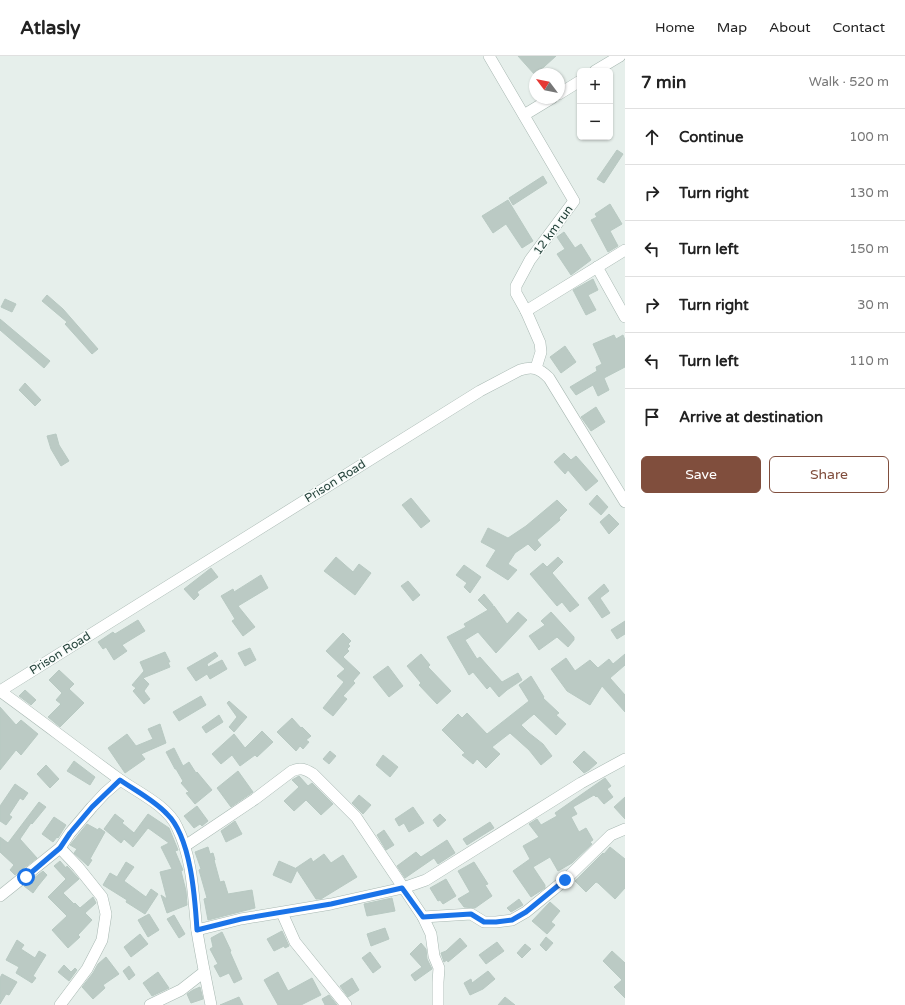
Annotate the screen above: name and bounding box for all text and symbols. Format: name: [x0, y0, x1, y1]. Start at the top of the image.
text: Atlasly: [20, 17, 80, 39]
text: Home: [655, 19, 695, 36]
text: Map: [717, 19, 747, 36]
text: About: [769, 19, 811, 36]
text: Contact: [833, 19, 885, 36]
north arrow: [529, 68, 565, 104]
map controls: [577, 68, 613, 140]
button: +: [577, 68, 613, 104]
text: 7 min: [641, 72, 686, 93]
text: Walk · 520 m: [809, 74, 889, 90]
button: −: [577, 104, 613, 140]
icon: ahead: [641, 126, 663, 148]
text: Continue: [679, 128, 743, 146]
text: 100 m: [849, 129, 889, 145]
icon: right: [641, 182, 663, 204]
text: Turn right: [679, 184, 749, 202]
text: 130 m: [849, 185, 889, 201]
street label: 12 km run: [530, 202, 576, 258]
icon: left: [641, 238, 663, 260]
text: Turn left: [679, 240, 739, 258]
text: 150 m: [849, 241, 889, 257]
icon: right: [641, 294, 663, 316]
text: Turn right: [679, 296, 749, 314]
text: 30 m: [857, 297, 889, 313]
icon: left: [641, 350, 663, 372]
text: Turn left: [679, 352, 739, 370]
text: 110 m: [849, 353, 889, 369]
icon: arrive: [641, 406, 663, 428]
text: Arrive at destination: [679, 408, 823, 426]
button: Save: [641, 456, 761, 493]
button: Share: [769, 456, 889, 493]
street label: Prison Road: [302, 457, 368, 505]
street label: Prison Road: [27, 629, 93, 677]
route start: [17, 868, 35, 886]
route end: [556, 871, 574, 889]

